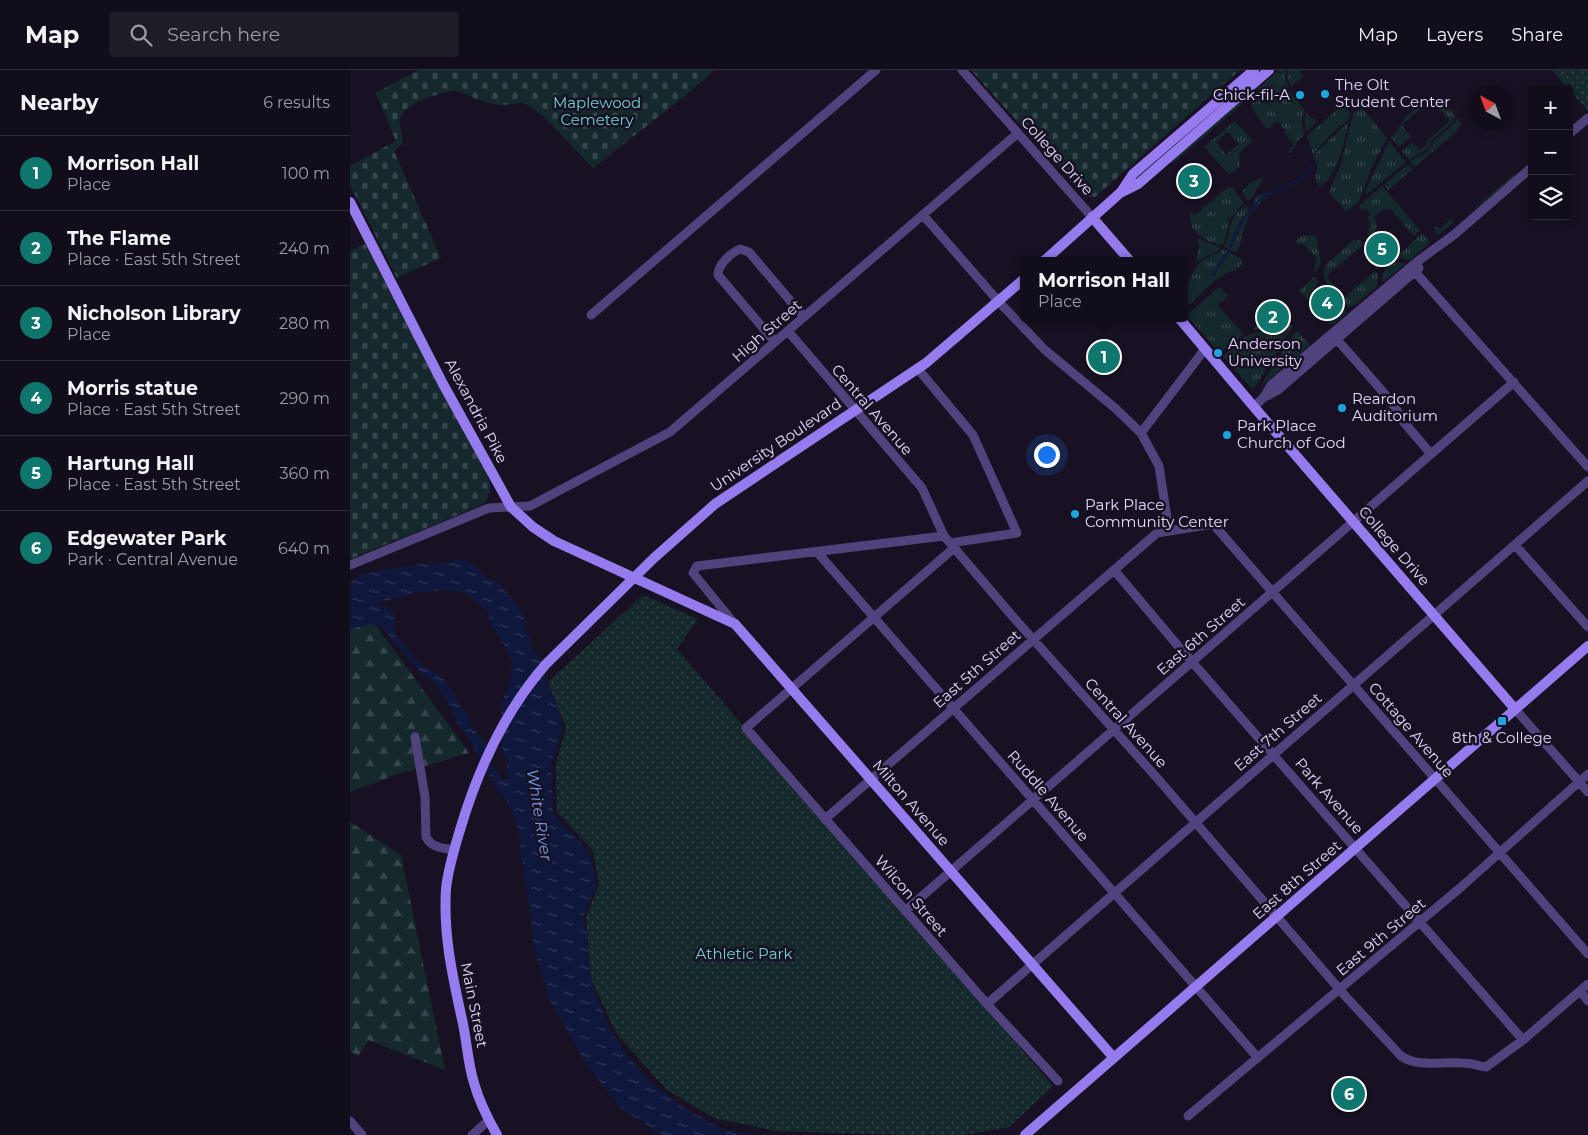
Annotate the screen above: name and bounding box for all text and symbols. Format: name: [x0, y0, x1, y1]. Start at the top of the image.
search box: [109, 12, 459, 57]
text: Map: [25, 20, 79, 49]
icon: search: [127, 21, 155, 49]
text: Search here: [167, 23, 280, 46]
text: Map: [1358, 24, 1398, 46]
text: Layers: [1426, 24, 1483, 46]
text: Share: [1511, 24, 1563, 46]
place label: The Olt Student Center: [1335, 75, 1450, 111]
place label: Chick-fil-A: [1213, 85, 1290, 104]
north arrow: [1468, 85, 1513, 130]
map controls: [1528, 85, 1573, 220]
button: +: [1528, 85, 1573, 130]
marker: The Olt Student Center: [1319, 88, 1331, 100]
marker: Chick-fil-A: [1294, 89, 1306, 101]
text: Nearby: [20, 90, 99, 115]
text: 6 results: [263, 93, 330, 112]
park label: Maplewood Cemetery: [553, 93, 641, 129]
street label: College Drive: [1017, 112, 1098, 199]
button: −: [1528, 130, 1573, 175]
text: Morrison Hall: [67, 152, 199, 175]
pin: 3: [1178, 162, 1210, 200]
text: 1: [33, 164, 39, 183]
text: 100 m: [282, 164, 330, 183]
text: Place: [67, 175, 111, 194]
button: layers: [1528, 175, 1573, 220]
text: The Flame: [67, 227, 171, 250]
pin: 5: [1366, 230, 1398, 268]
text: 2: [31, 239, 41, 258]
text: 240 m: [279, 239, 330, 258]
text: Place · East 5th Street: [67, 250, 241, 269]
popup: [1020, 257, 1188, 322]
text: Morrison Hall: [1038, 269, 1170, 292]
pin: 4: [1311, 284, 1343, 322]
text: Place: [1038, 292, 1082, 311]
street label: High Street: [728, 295, 805, 366]
pin: 2: [1257, 298, 1289, 336]
text: Nicholson Library: [67, 302, 241, 325]
text: 3: [31, 314, 41, 333]
text: 280 m: [279, 314, 330, 333]
text: Place: [67, 325, 111, 344]
place label: Anderson University: [1228, 334, 1303, 370]
pin: 1: [1088, 338, 1120, 376]
marker: Anderson University: [1212, 347, 1224, 359]
street label: Alexandria Pike: [441, 355, 512, 466]
street label: Central Avenue: [828, 360, 917, 459]
text: Morris statue: [67, 377, 198, 400]
text: 4: [30, 389, 42, 408]
text: 290 m: [279, 389, 330, 408]
place label: Reardon Auditorium: [1352, 389, 1438, 425]
street label: University Boulevard: [706, 394, 845, 496]
text: Place · East 5th Street: [67, 400, 241, 419]
marker: Reardon Auditorium: [1336, 402, 1348, 414]
place label: Park Place Church of God: [1237, 416, 1346, 452]
marker: Park Place Church of God: [1221, 429, 1233, 441]
your location: [1034, 442, 1060, 468]
text: Hartung Hall: [67, 452, 194, 475]
text: 5: [31, 464, 41, 483]
text: 360 m: [279, 464, 330, 483]
text: Place · East 5th Street: [67, 475, 241, 494]
place label: Park Place Community Center: [1085, 495, 1229, 531]
street label: College Drive: [1355, 502, 1434, 589]
marker: Park Place Community Center: [1069, 508, 1081, 520]
text: Edgewater Park: [67, 527, 226, 550]
text: 6: [31, 539, 41, 558]
text: 640 m: [278, 539, 330, 558]
text: Park · Central Avenue: [67, 550, 238, 569]
street label: East 6th Street: [1153, 592, 1249, 679]
street label: East 5th Street: [929, 625, 1024, 712]
street label: Central Avenue: [1081, 674, 1172, 772]
street label: Cottage Avenue: [1365, 678, 1458, 781]
street label: East 7th Street: [1230, 688, 1326, 775]
marker: 8th & College: [1496, 715, 1508, 727]
place label: 8th & College: [1452, 728, 1552, 747]
street label: Ruddle Avenue: [1004, 746, 1093, 845]
street label: Park Avenue: [1291, 754, 1368, 838]
street label: Milton Avenue: [869, 756, 954, 850]
water label: White River: [523, 768, 556, 863]
street label: East 8th Street: [1248, 836, 1345, 923]
street label: Wilcon Street: [871, 851, 952, 940]
street label: East 9th Street: [1332, 894, 1429, 980]
park label: Athletic Park: [696, 944, 792, 963]
street label: Main Street: [457, 961, 492, 1049]
pin: 6: [1333, 1075, 1365, 1113]

